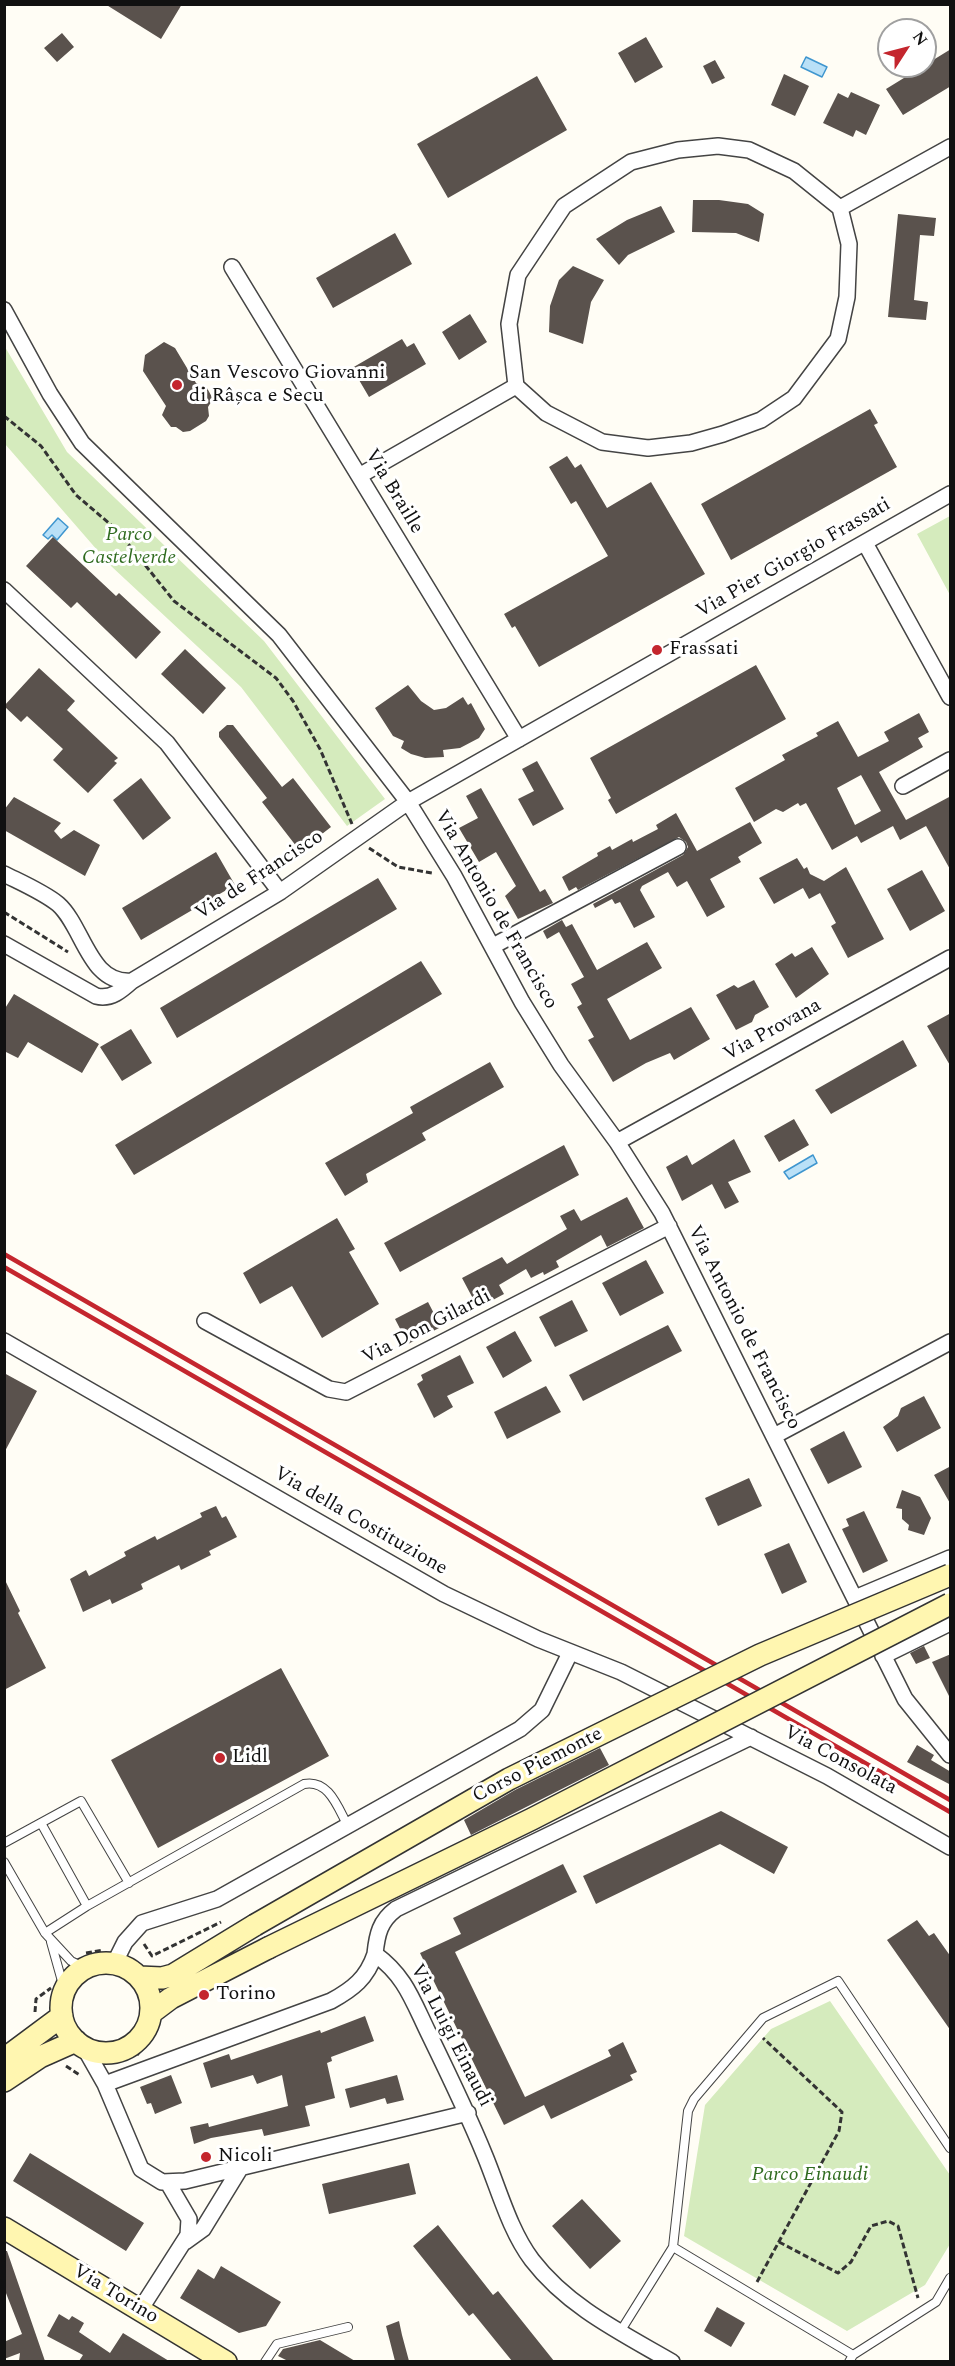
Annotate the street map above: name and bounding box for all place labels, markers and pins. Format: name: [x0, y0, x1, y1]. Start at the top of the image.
place label: San Vescovo Giovanni di Râșca e Secu: [189, 362, 386, 409]
marker: San Vescovo Giovanni di Râșca e Secu: [170, 378, 184, 392]
place label: Frassati: [669, 638, 739, 662]
marker: Frassati: [650, 643, 664, 657]
place label: Lidl: [232, 1746, 268, 1770]
marker: Lidl: [213, 1751, 227, 1765]
place label: Torino: [216, 1983, 276, 2007]
marker: Torino: [197, 1988, 211, 2002]
place label: Nicoli: [218, 2145, 273, 2169]
marker: Nicoli: [199, 2150, 213, 2164]

